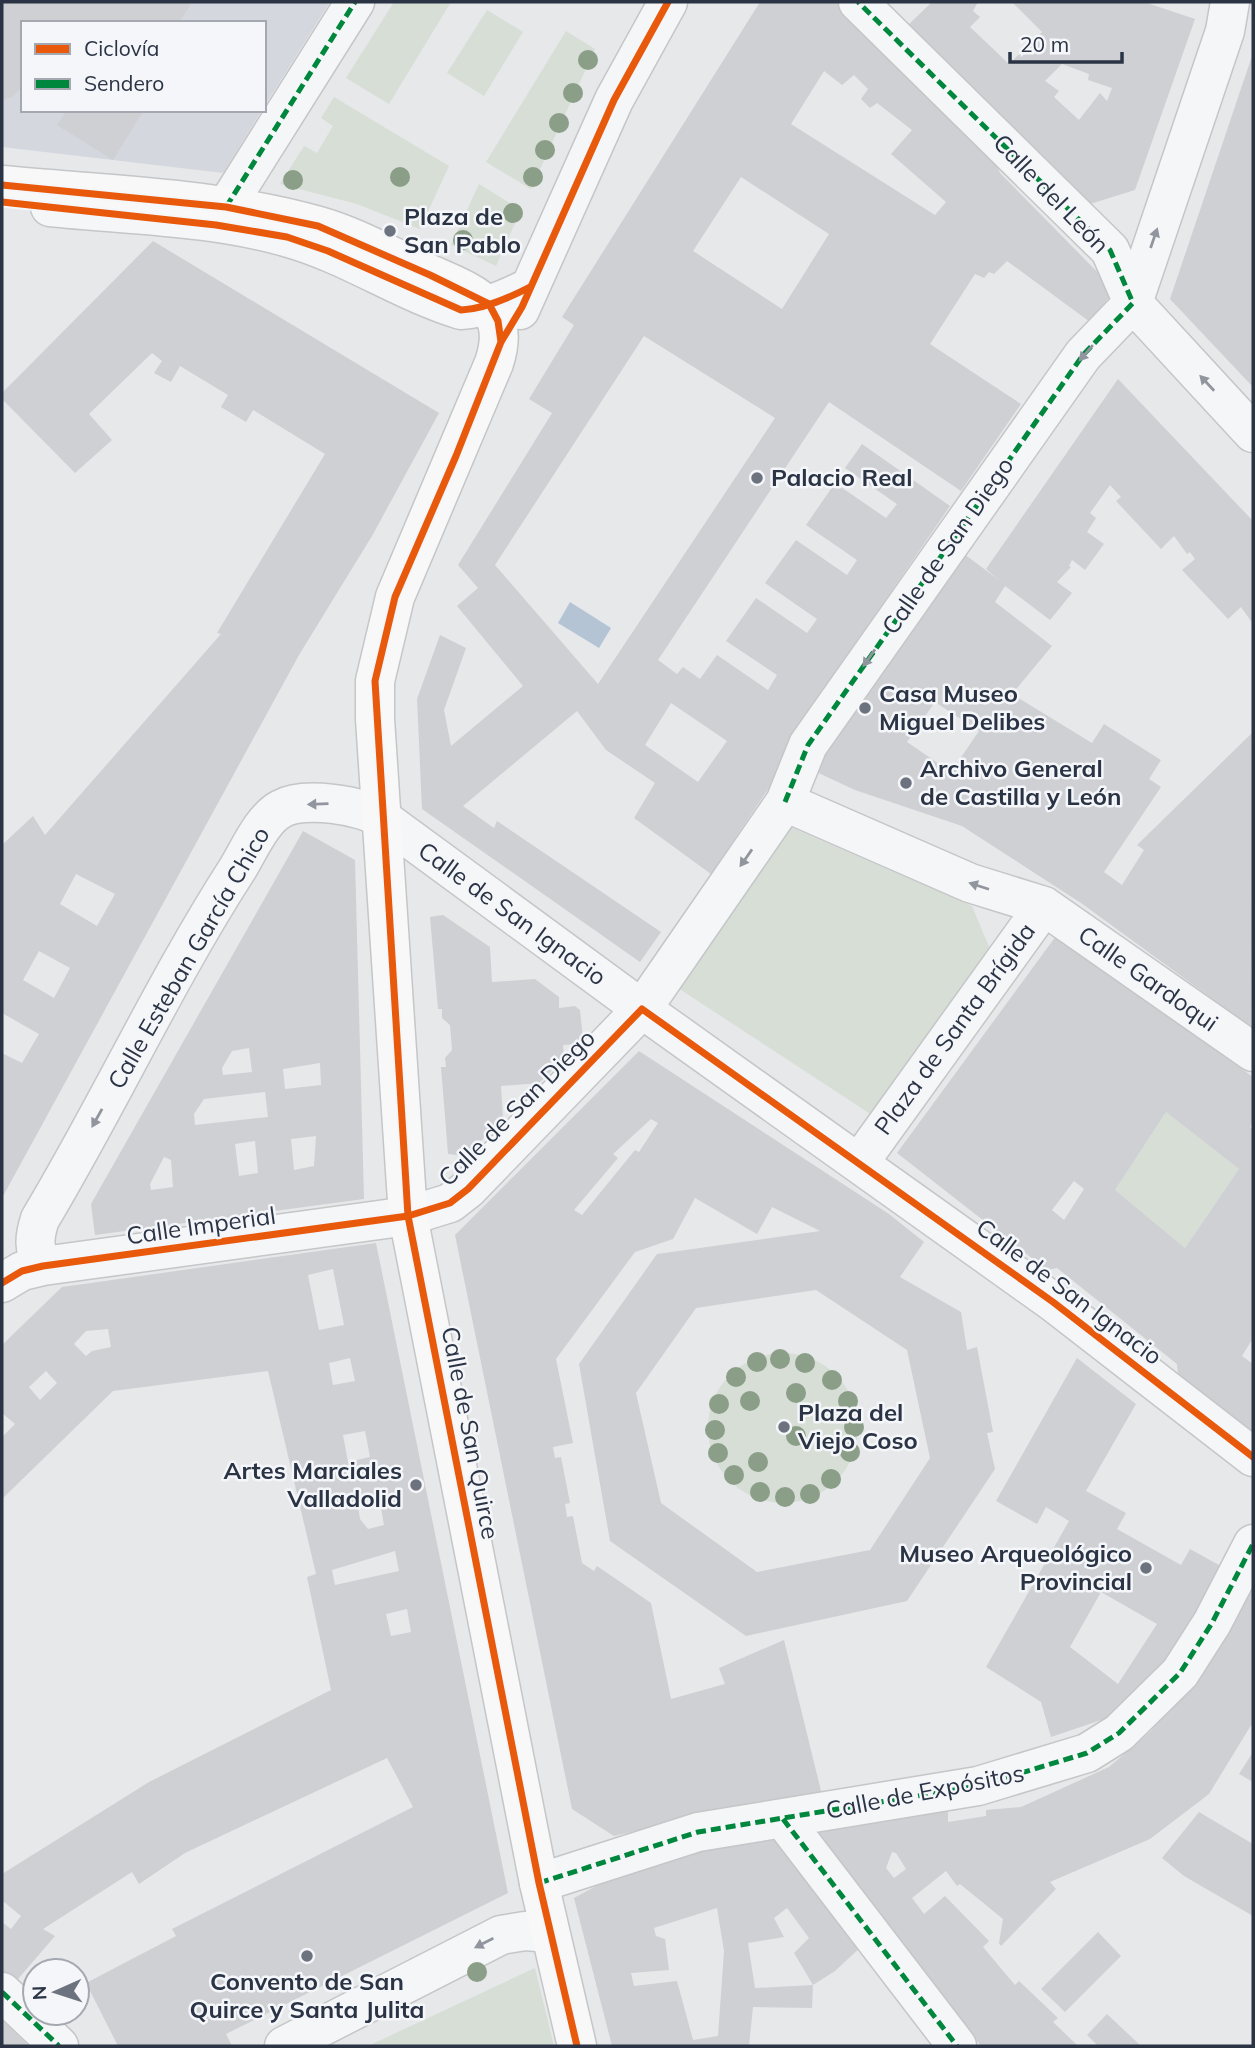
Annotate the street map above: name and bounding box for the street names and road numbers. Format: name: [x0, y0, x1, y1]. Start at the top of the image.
street label: Calle del León: [987, 127, 1116, 259]
street label: Calle de San Diego: [875, 451, 1020, 640]
street label: Calle Esteban García Chico: [101, 821, 276, 1094]
street label: Calle de San Ignacio: [413, 835, 612, 991]
street label: Plaza de Santa Brígida: [867, 917, 1041, 1140]
street label: Calle Gardoqui: [1073, 919, 1224, 1037]
street label: Calle de San Diego: [432, 1023, 601, 1192]
street label: Calle Imperial: [124, 1200, 277, 1250]
street label: Calle de San Ignacio: [971, 1212, 1168, 1371]
street label: Calle de San Quirce: [436, 1324, 506, 1542]
street label: Calle de Expósitos: [823, 1757, 1027, 1825]

